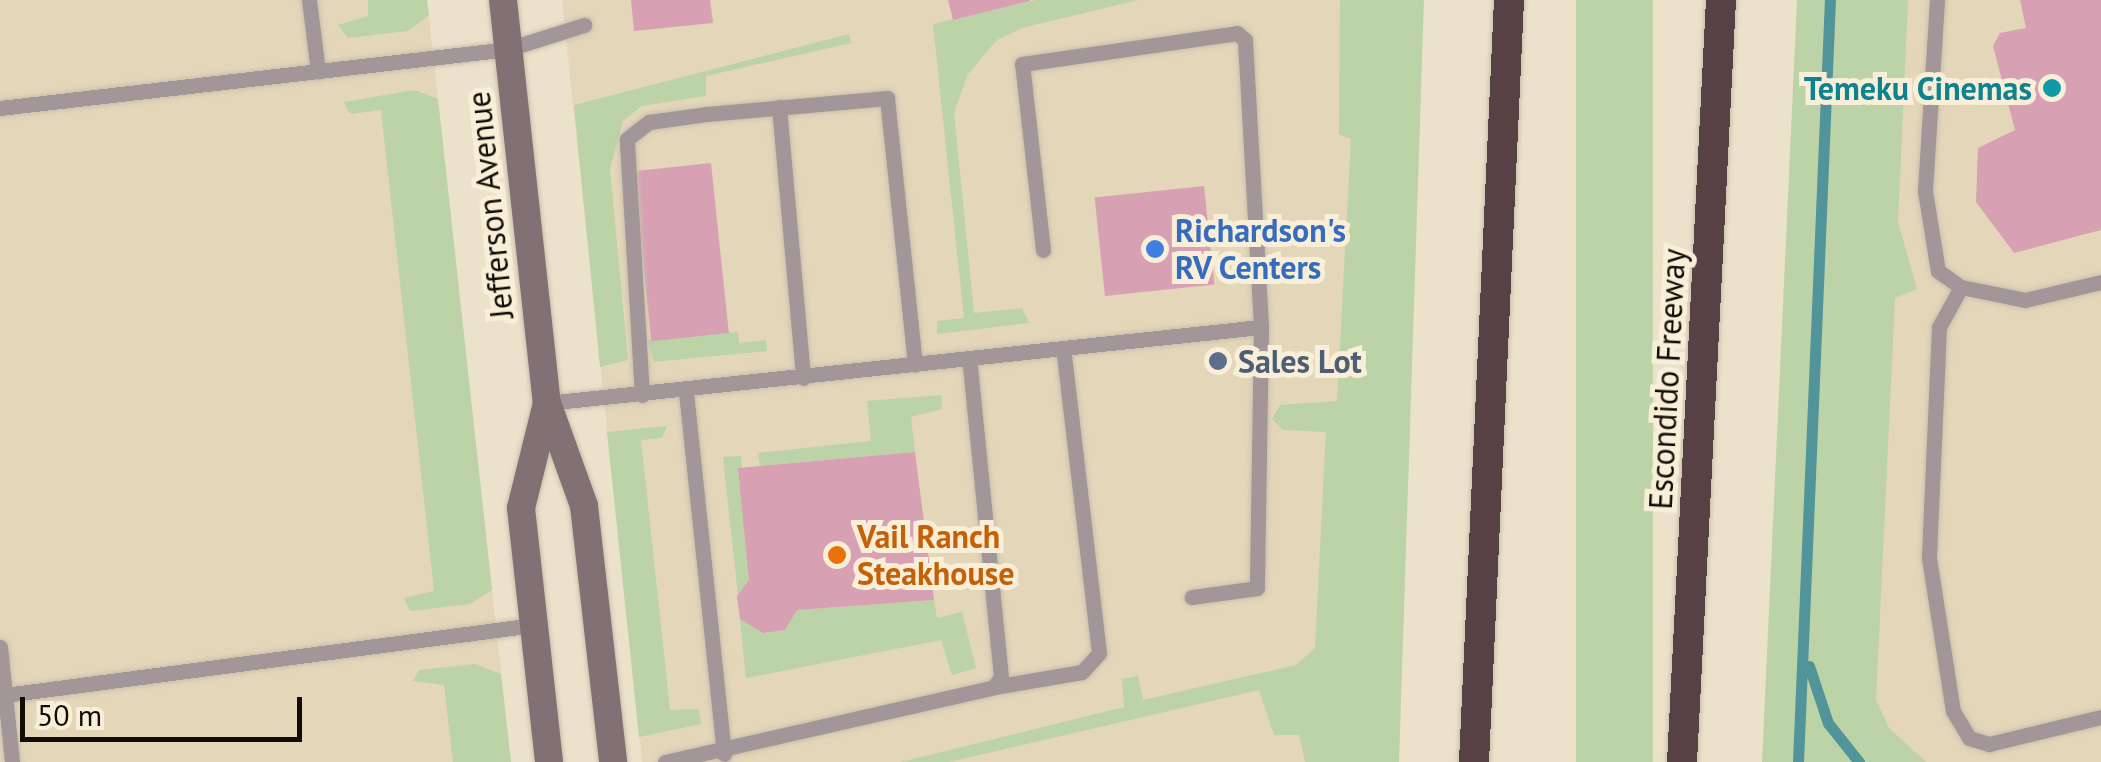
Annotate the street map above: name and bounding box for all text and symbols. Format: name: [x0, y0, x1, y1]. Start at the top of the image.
place label: Temeku Cinemas: [1803, 69, 2032, 107]
marker: Temeku Cinemas: [2041, 77, 2063, 99]
street label: Jefferson Avenue: [459, 89, 521, 321]
place label: Richardson's RV Centers: [1175, 212, 1346, 287]
marker: Richardson's RV Centers: [1144, 238, 1166, 260]
street label: Escondido Freeway: [1641, 248, 1693, 510]
place label: Sales Lot: [1238, 342, 1362, 380]
marker: Sales Lot: [1207, 350, 1229, 372]
place label: Vail Ranch Steakhouse: [857, 518, 1014, 593]
marker: Vail Ranch Steakhouse: [826, 544, 848, 566]
scale bar: [25, 677, 308, 739]
text: 50 m: [37, 695, 102, 734]

